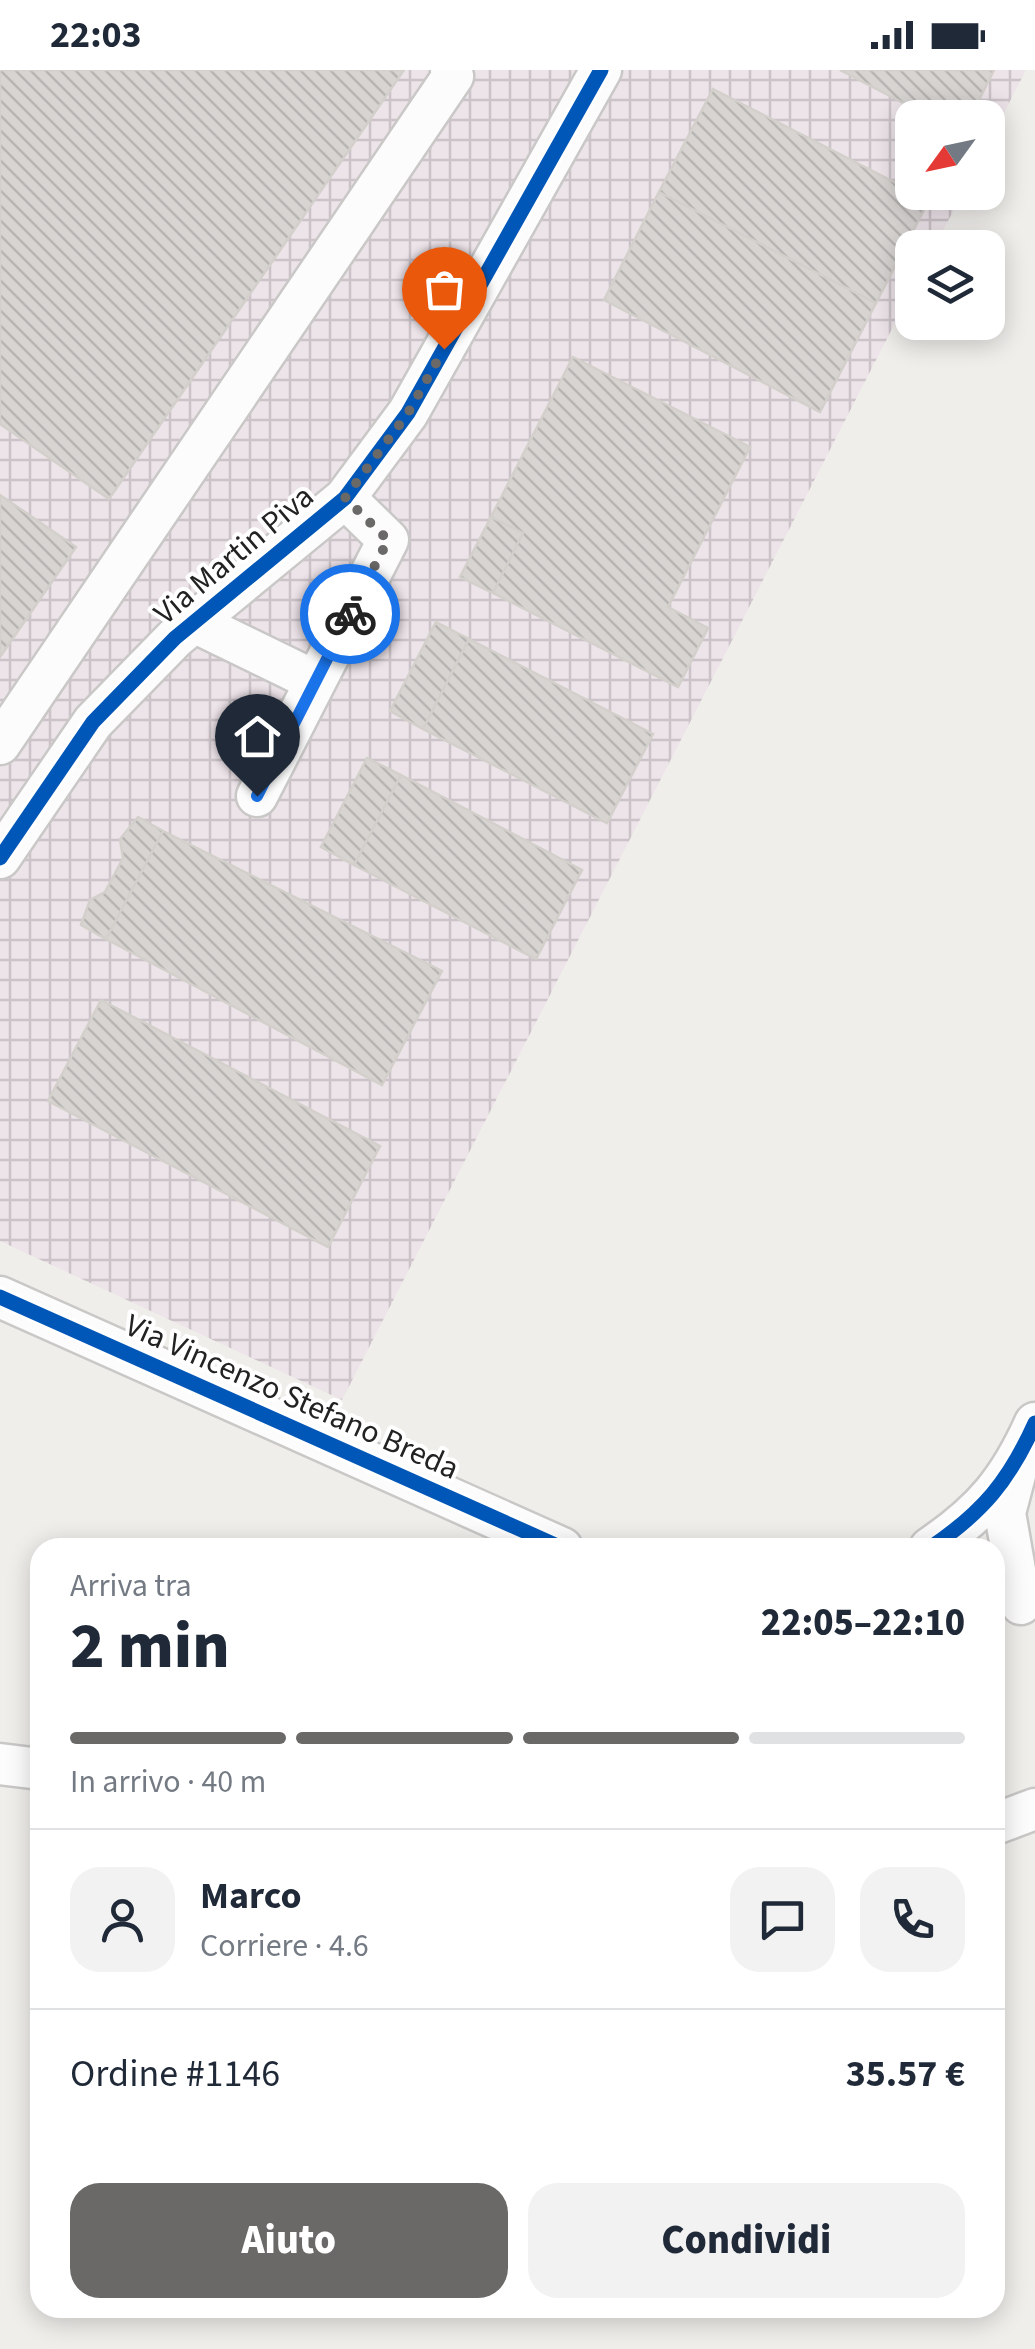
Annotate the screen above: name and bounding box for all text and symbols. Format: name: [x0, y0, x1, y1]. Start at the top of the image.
text: 22:03: [50, 8, 142, 62]
north arrow: [895, 100, 1005, 210]
map controls: [895, 100, 1005, 340]
button: layers: [895, 230, 1005, 340]
pin: [402, 247, 487, 350]
icon: bag: [417, 262, 472, 317]
street label: Via Martin Piva: [144, 474, 324, 636]
courier: [300, 564, 400, 664]
icon: bike: [323, 587, 378, 642]
pin: [215, 694, 300, 797]
icon: home: [230, 709, 285, 764]
street label: Via Vincenzo Stefano Breda: [118, 1303, 466, 1491]
text: Arriva tra: [70, 1563, 192, 1609]
text: 22:05–22:10: [761, 1596, 965, 1650]
text: 2 min: [70, 1600, 230, 1693]
text: In arrivo · 40 m: [70, 1759, 266, 1805]
button: person: [70, 1867, 175, 1972]
button: chat: [730, 1867, 835, 1972]
button: phone: [860, 1867, 965, 1972]
text: Marco: [200, 1869, 302, 1923]
text: Corriere · 4.6: [200, 1923, 369, 1969]
text: Ordine #1146: [70, 2047, 280, 2101]
text: 35.57 €: [846, 2047, 965, 2101]
button: Aiuto: [70, 2183, 508, 2298]
button: Condividi: [528, 2183, 965, 2298]

